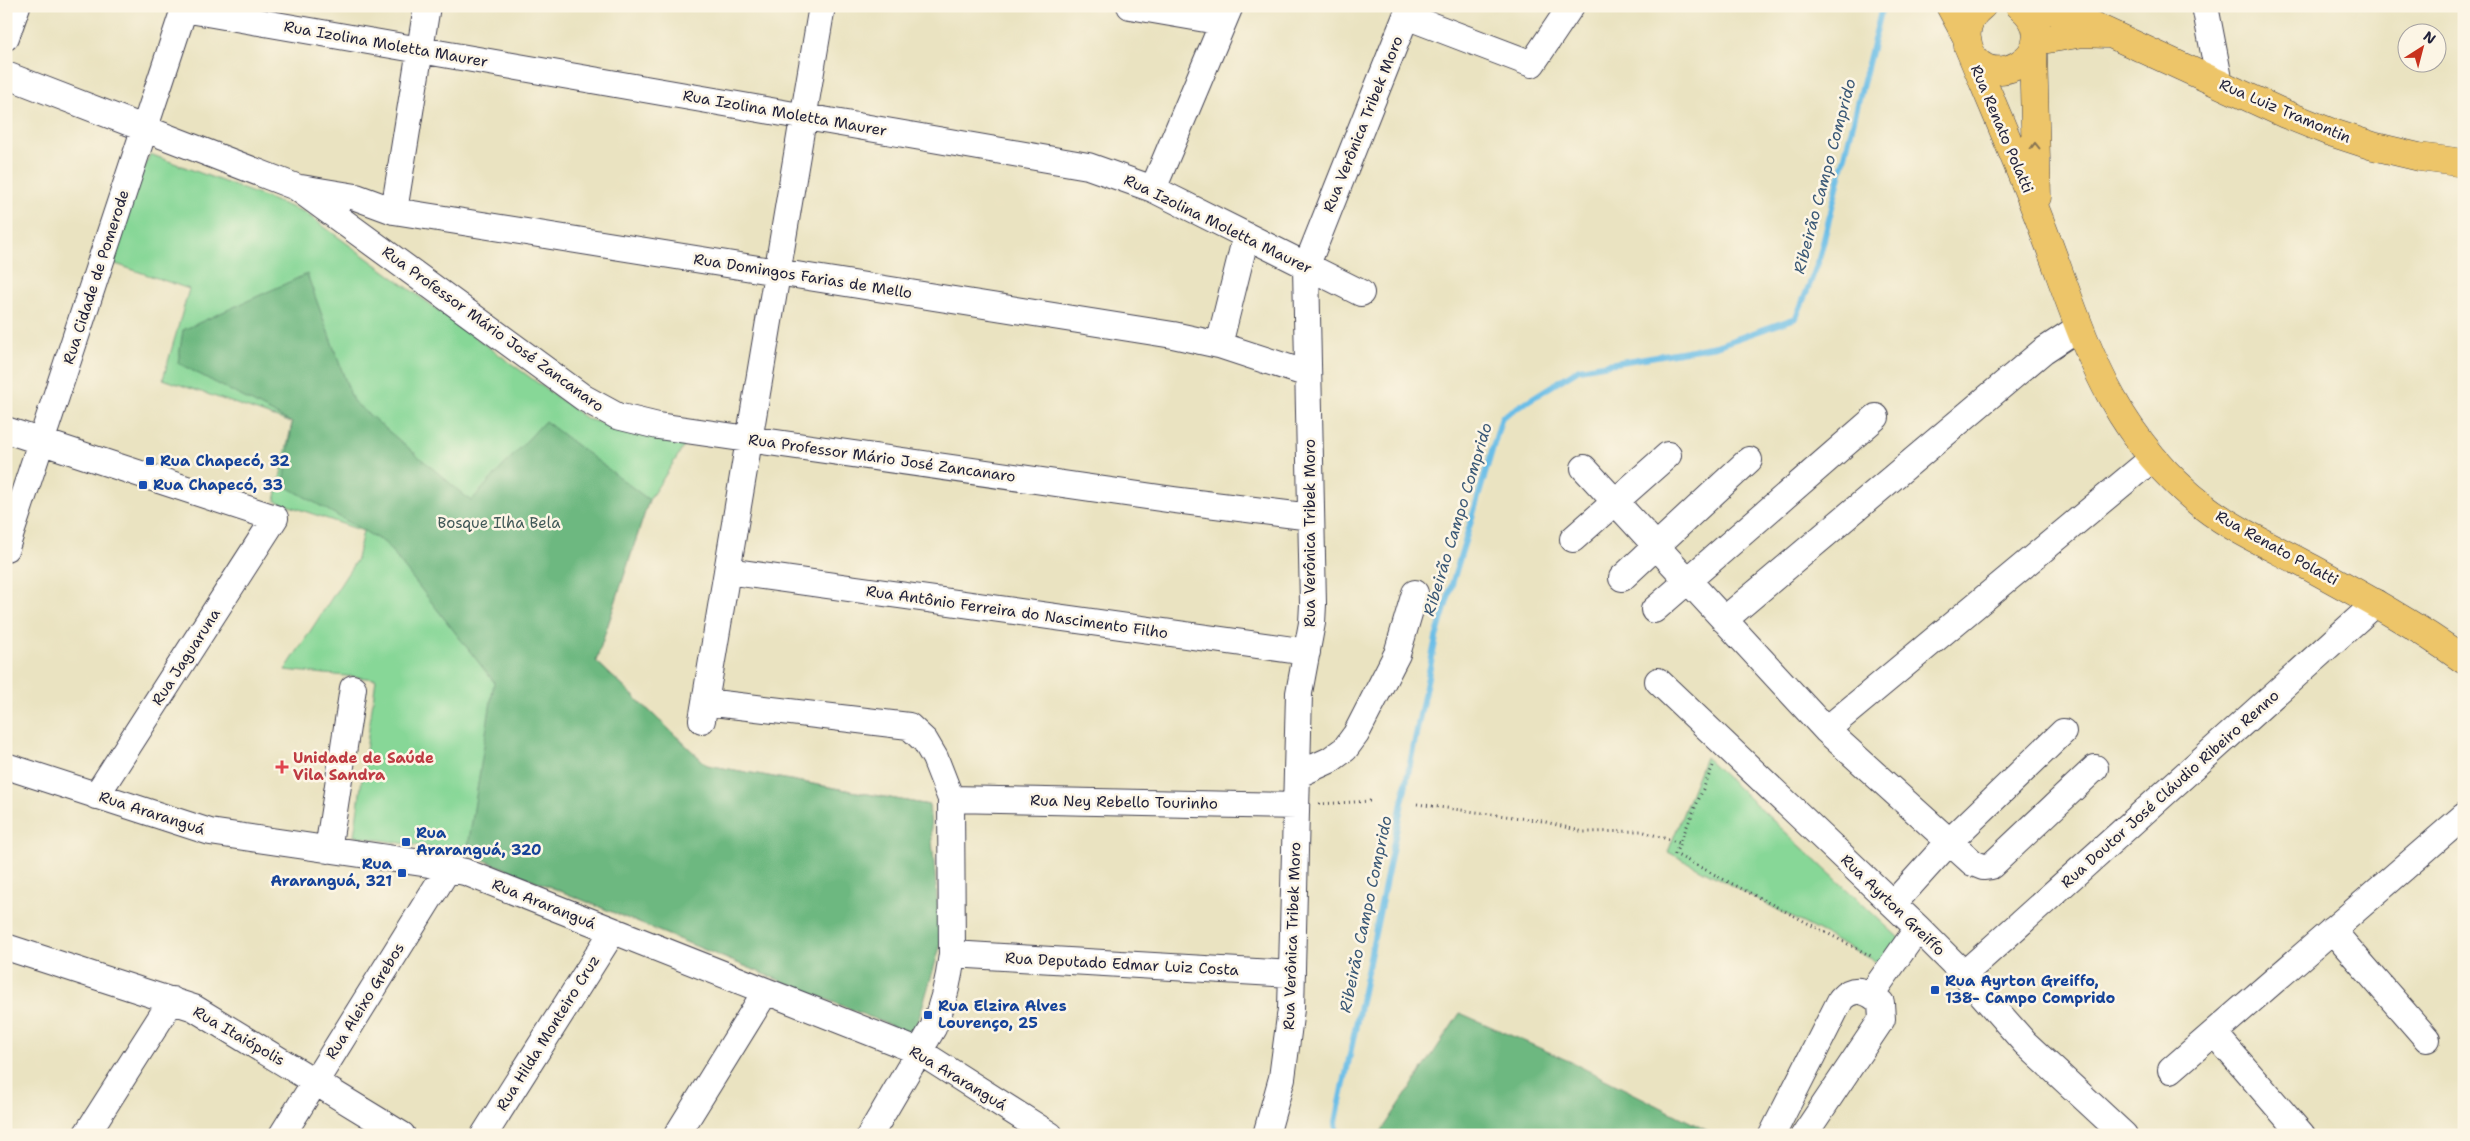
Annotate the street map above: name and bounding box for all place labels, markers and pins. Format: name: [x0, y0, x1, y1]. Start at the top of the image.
place label: Rua Chapecó, 32: [160, 451, 290, 471]
marker: Rua Chapecó, 32: [144, 455, 156, 467]
place label: Rua Chapecó, 33: [153, 475, 283, 495]
marker: Rua Chapecó, 33: [137, 479, 149, 491]
place label: Unidade de Saúde Vila Sandra: [293, 748, 434, 785]
marker: Unidade de Saúde Vila Sandra: [275, 760, 289, 774]
place label: Rua Araranguá, 320: [416, 823, 542, 860]
marker: Rua Araranguá, 320: [400, 836, 412, 848]
place label: Rua Araranguá, 321: [270, 854, 393, 891]
marker: Rua Araranguá, 321: [396, 867, 408, 879]
place label: Rua Ayrton Greiffo, 138- Campo Comprido: [1945, 971, 2116, 1008]
marker: Rua Ayrton Greiffo, 138- Campo Comprido: [1929, 984, 1941, 996]
place label: Rua Elzira Alves Lourenço, 25: [938, 996, 1067, 1033]
marker: Rua Elzira Alves Lourenço, 25: [922, 1009, 934, 1021]

